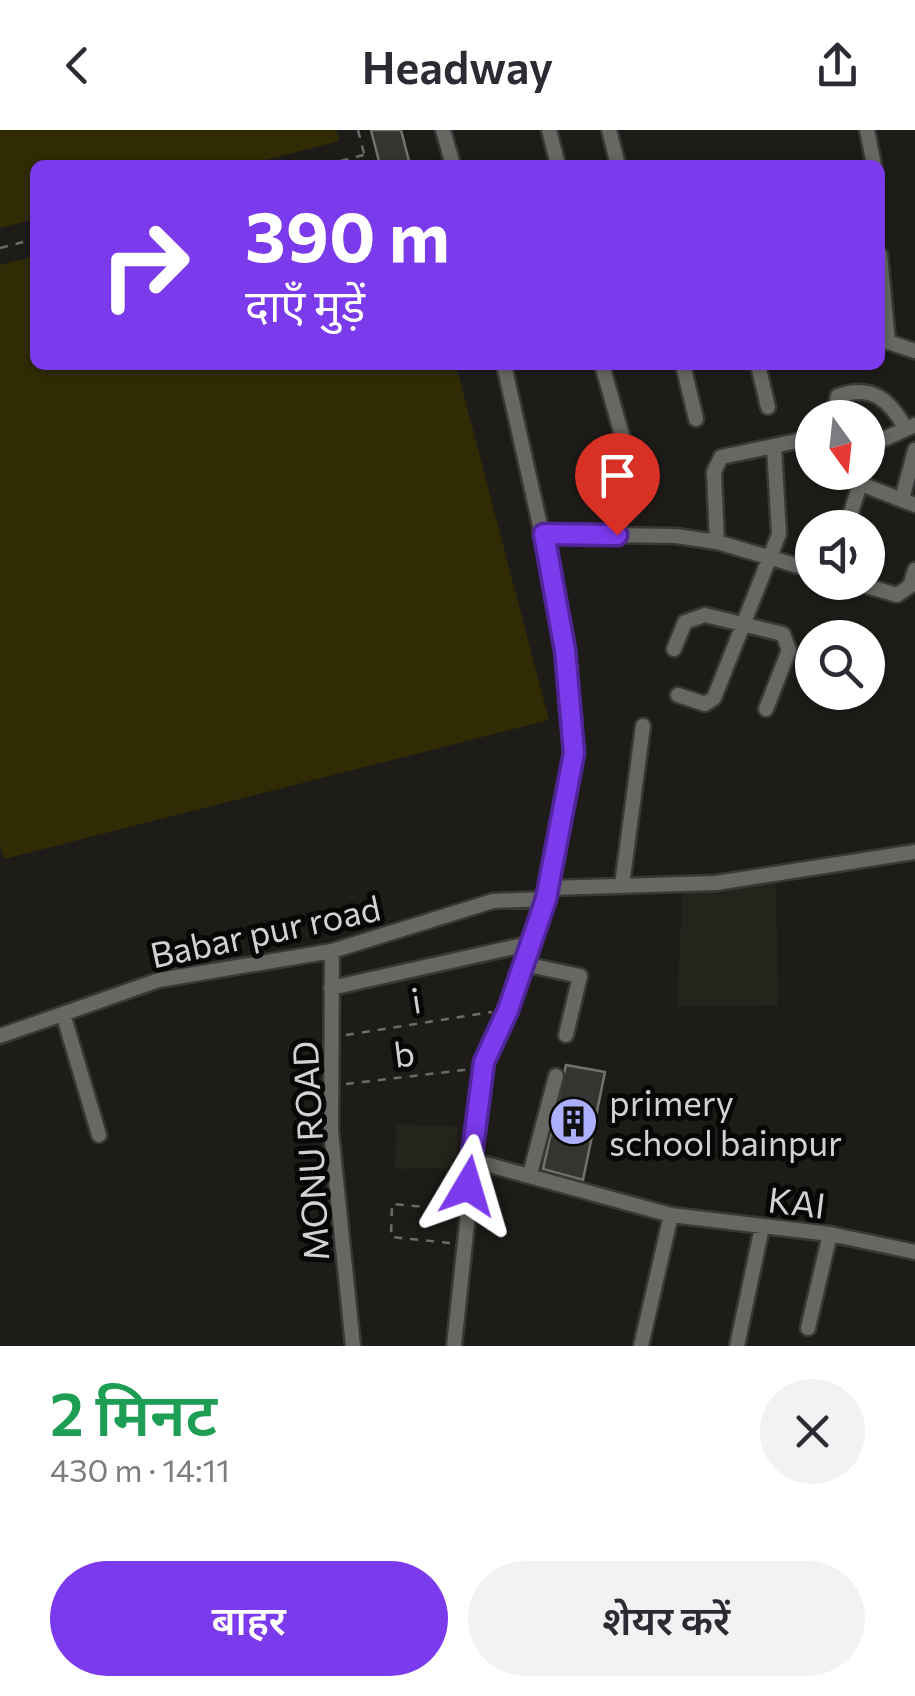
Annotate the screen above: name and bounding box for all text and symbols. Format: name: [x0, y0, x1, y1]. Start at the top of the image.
icon: back: [50, 38, 105, 93]
text: Headway: [362, 38, 553, 93]
icon: share: [810, 38, 865, 93]
text: 390 m: [245, 191, 450, 276]
icon: right: [80, 200, 210, 330]
text: दाएँ मुड़ें: [245, 276, 365, 331]
north arrow: [795, 400, 885, 490]
map controls: [795, 400, 885, 710]
pin: [575, 433, 660, 536]
icon: arrive: [590, 448, 645, 503]
button: sound: [795, 510, 885, 600]
button: search: [795, 620, 885, 710]
street label: Babar pur road: [146, 885, 384, 975]
street label: i: [408, 977, 424, 1021]
street label: b: [391, 1029, 417, 1075]
street label: MONU ROAD: [282, 1040, 336, 1262]
place label: primery school bainpur: [609, 1080, 842, 1163]
building icon: primery school bainpur: [548, 1095, 600, 1147]
position arrow: [416, 1134, 520, 1238]
street label: KAI: [766, 1176, 828, 1226]
text: 2 मिनट: [50, 1375, 217, 1448]
button: close: [760, 1379, 865, 1484]
text: 430 m · 14:11: [50, 1449, 230, 1489]
button: बाहर: [50, 1561, 448, 1676]
button: शेयर करें: [468, 1561, 865, 1676]

